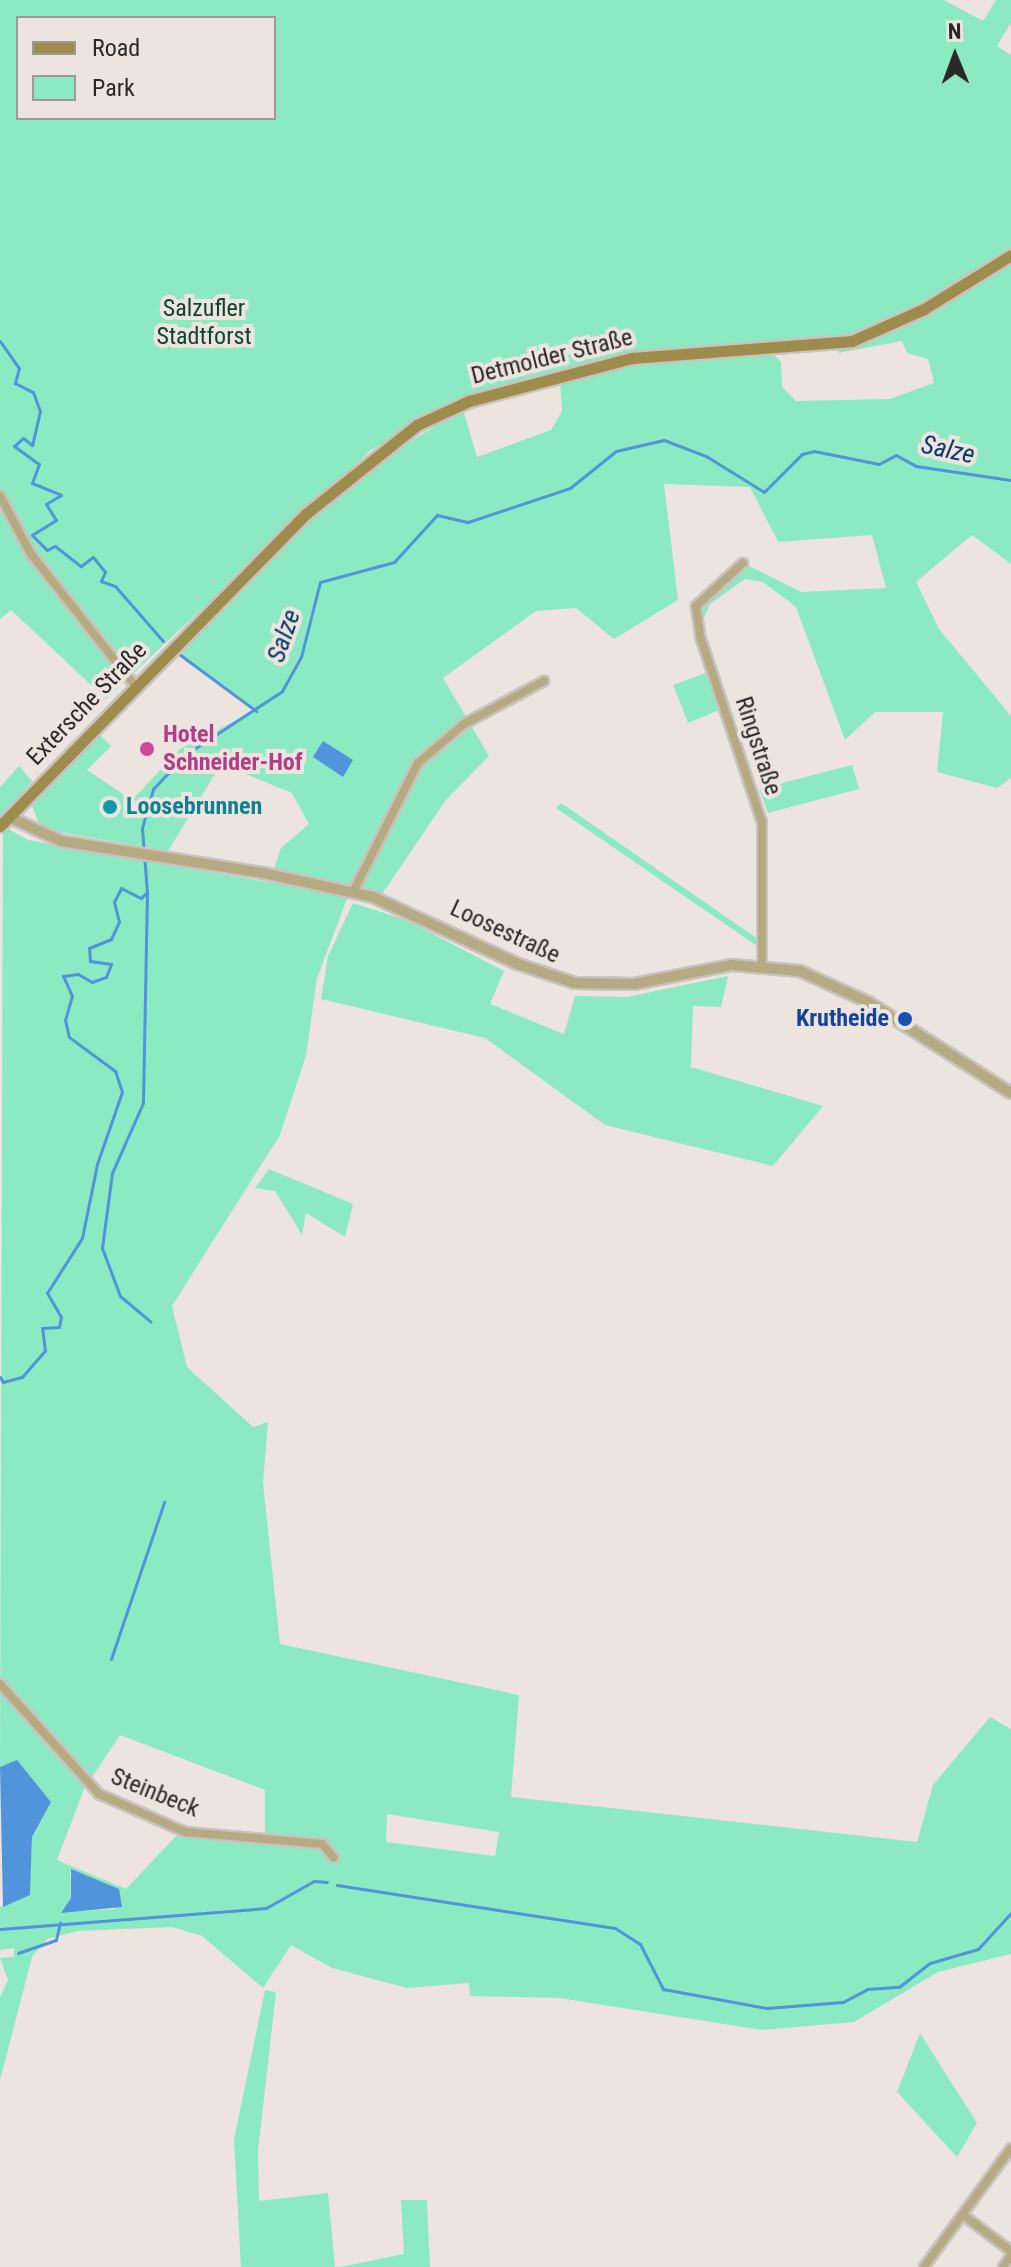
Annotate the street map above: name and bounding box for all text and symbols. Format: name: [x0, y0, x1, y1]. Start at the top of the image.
legend: [16, 16, 276, 120]
north arrow: [915, 16, 995, 96]
text: N: [948, 19, 962, 44]
text: Road: [92, 34, 140, 62]
text: Park: [92, 74, 135, 102]
park label: Salzufler Stadtforst: [156, 295, 252, 351]
street label: Detmolder Straße: [468, 323, 636, 391]
water label: Salze: [919, 429, 977, 471]
water label: Salze: [261, 606, 307, 666]
street label: Extersche Straße: [21, 636, 153, 772]
street label: Ringstraße: [729, 693, 787, 799]
place label: Hotel Schneider-Hof: [163, 721, 303, 777]
marker: Hotel Schneider-Hof: [138, 740, 156, 758]
place label: Loosebrunnen: [126, 793, 262, 821]
marker: Loosebrunnen: [101, 798, 119, 816]
street label: Loosestraße: [446, 894, 564, 970]
place label: Krutheide: [796, 1005, 889, 1033]
marker: Krutheide: [896, 1010, 914, 1028]
street label: Steinbeck: [107, 1762, 203, 1824]

